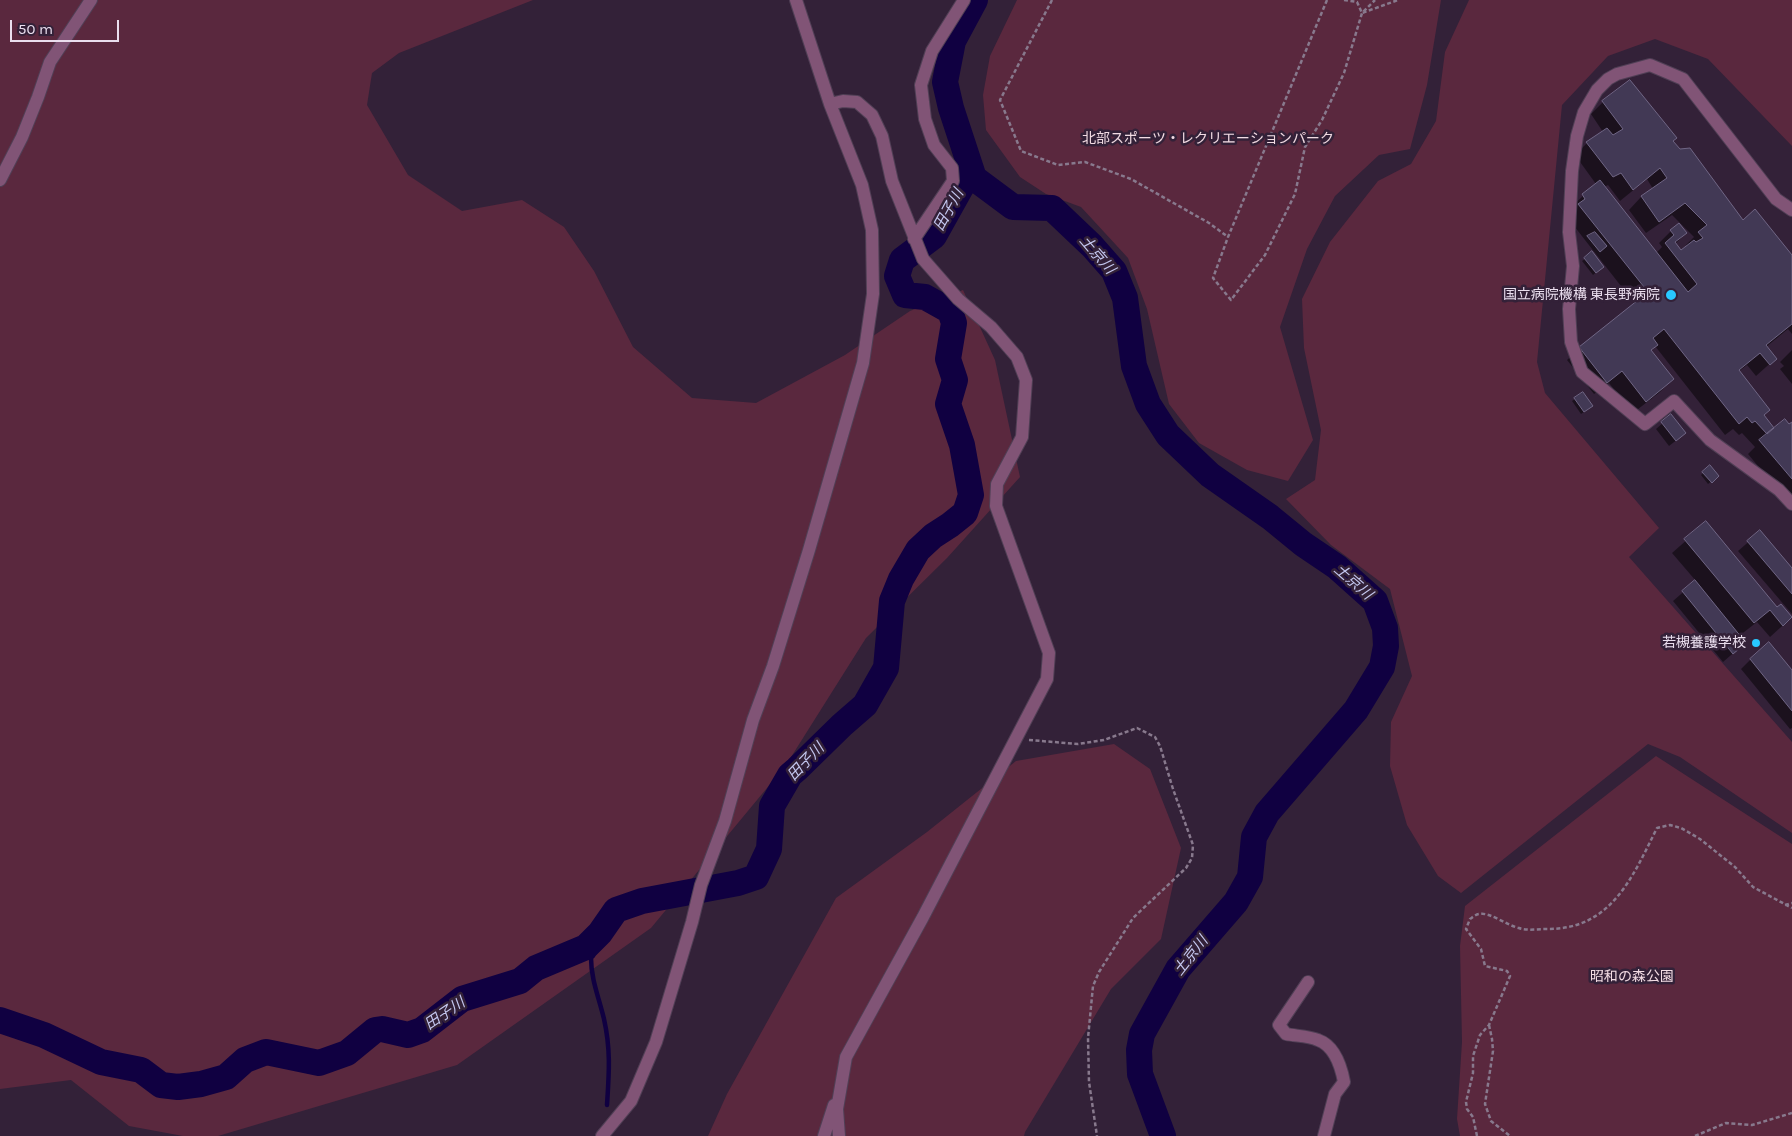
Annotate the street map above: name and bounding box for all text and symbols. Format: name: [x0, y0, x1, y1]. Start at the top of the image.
scale bar: [12, 10, 121, 42]
text: 50 m: [18, 20, 53, 38]
park label: 北部スポーツ・レクリエーションパーク: [1082, 131, 1334, 147]
water label: 田子川: [930, 186, 968, 234]
water label: 土京川: [1075, 232, 1119, 278]
place label: 国立病院機構 東長野病院: [1503, 287, 1660, 303]
marker: 国立病院機構 東長野病院: [1664, 288, 1678, 302]
water label: 土京川: [1330, 560, 1376, 604]
place label: 若槻養護学校: [1662, 635, 1746, 651]
marker: 若槻養護学校: [1750, 637, 1762, 649]
water label: 田子川: [784, 740, 828, 784]
water label: 土京川: [1170, 933, 1212, 979]
park label: 昭和の森公園: [1590, 969, 1674, 985]
water label: 田子川: [421, 994, 469, 1034]

